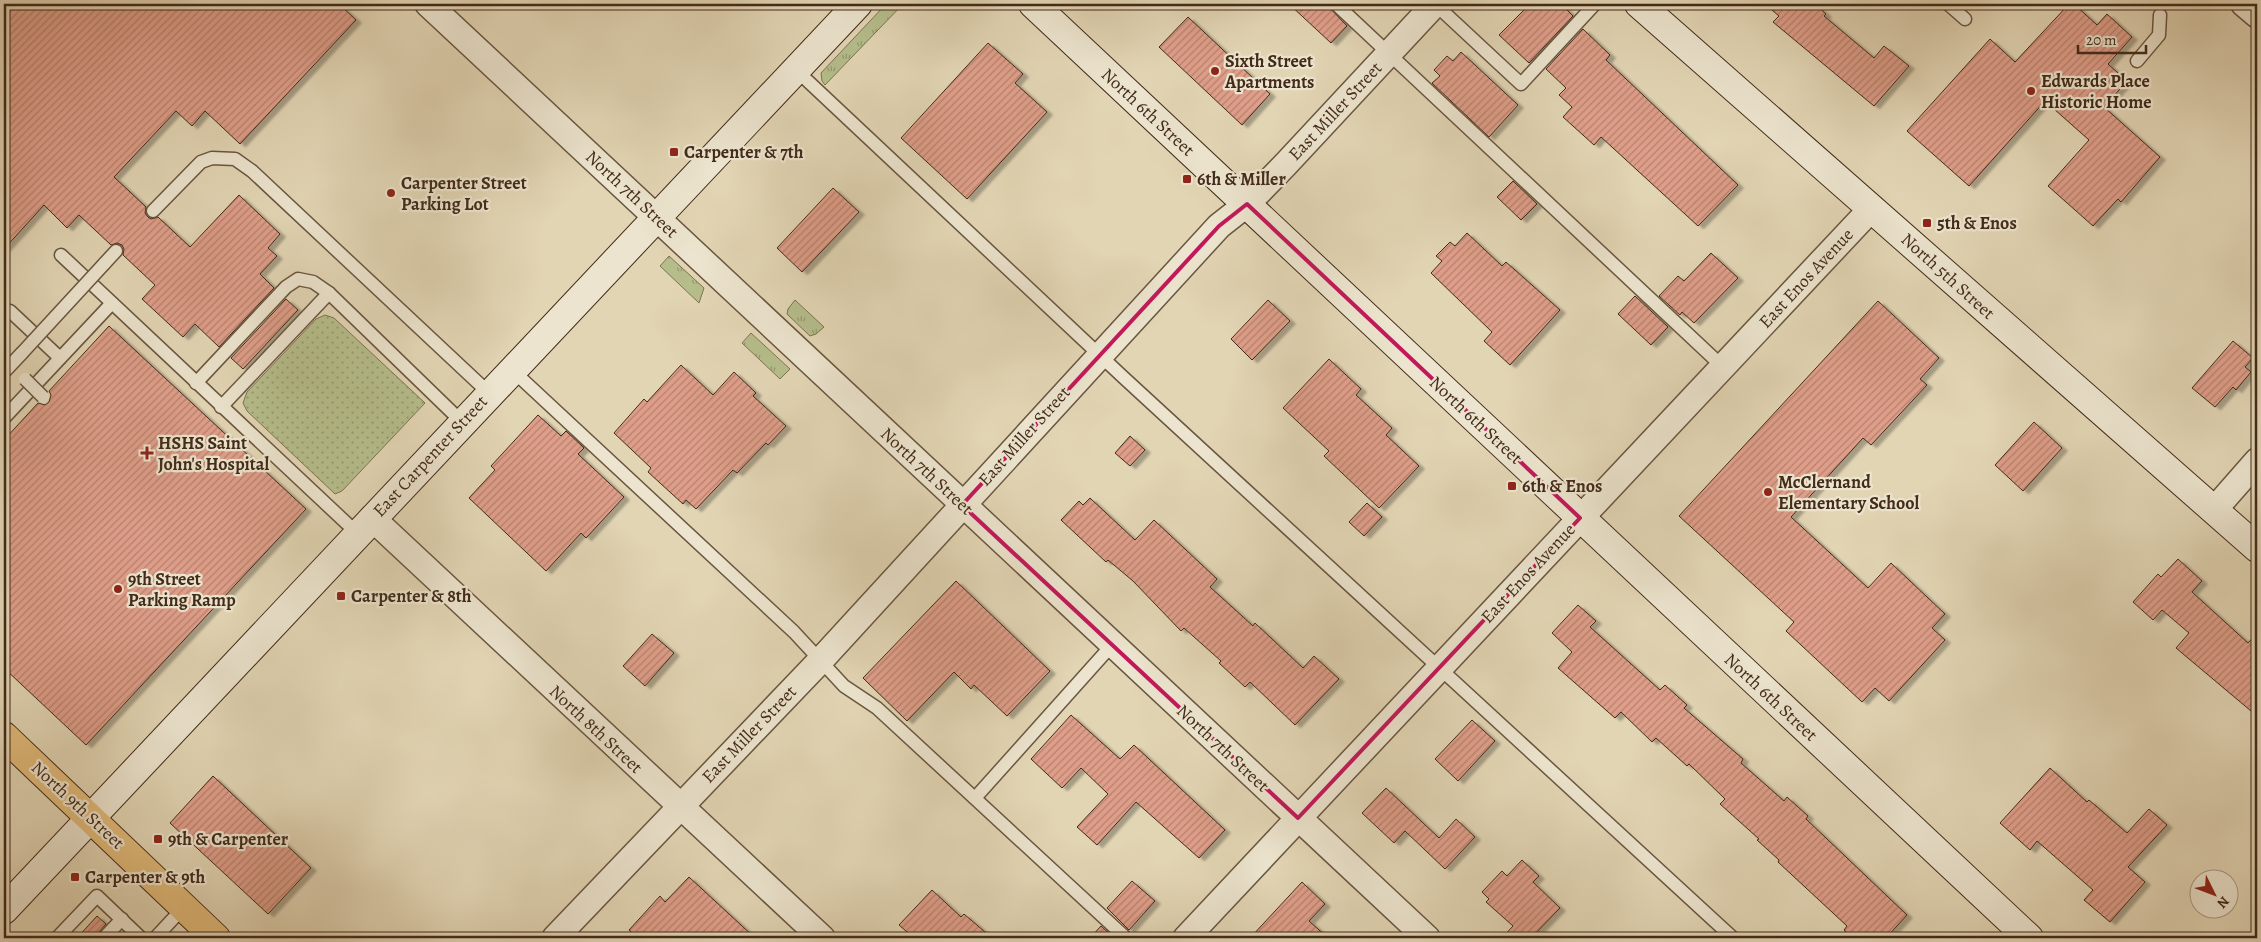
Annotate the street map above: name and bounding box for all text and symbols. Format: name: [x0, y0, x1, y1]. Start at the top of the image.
scale bar: [2078, 22, 2146, 54]
text: 20 m: [2086, 30, 2117, 50]
place label: Sixth Street Apartments: [1224, 49, 1314, 94]
street label: East Miller Street: [1283, 56, 1387, 166]
street label: North 6th Street: [1096, 63, 1200, 161]
marker: Sixth Street Apartments: [1209, 65, 1221, 77]
place label: Edwards Place Historic Home: [2041, 69, 2152, 114]
marker: Edwards Place Historic Home: [2025, 85, 2037, 97]
place label: Carpenter & 7th: [684, 140, 804, 164]
street label: North 7th Street: [580, 145, 684, 243]
marker: Carpenter & 7th: [668, 146, 680, 158]
place label: 6th & Miller: [1197, 167, 1286, 191]
place label: Carpenter Street Parking Lot: [401, 171, 527, 216]
marker: 6th & Miller: [1181, 173, 1193, 185]
marker: Carpenter Street Parking Lot: [385, 187, 397, 199]
place label: 5th & Enos: [1937, 211, 2017, 235]
marker: 5th & Enos: [1921, 217, 1933, 229]
street label: East Enos Avenue: [1753, 223, 1859, 333]
street label: North 5th Street: [1896, 227, 2000, 325]
street label: North 6th Street: [1424, 371, 1528, 469]
street label: East Miller Street: [973, 381, 1075, 491]
street label: East Carpenter Street: [367, 390, 493, 522]
street label: North 7th Street: [875, 422, 979, 520]
place label: HSHS Saint John's Hospital: [158, 431, 270, 476]
marker: HSHS Saint John's Hospital: [140, 446, 154, 460]
place label: McClernand Elementary School: [1778, 470, 1920, 515]
place label: 6th & Enos: [1522, 474, 1602, 498]
marker: 6th & Enos: [1506, 480, 1518, 492]
marker: McClernand Elementary School: [1762, 486, 1774, 498]
street label: East Enos Avenue: [1475, 518, 1581, 628]
place label: 9th Street Parking Ramp: [128, 567, 236, 612]
marker: 9th Street Parking Ramp: [112, 583, 124, 595]
place label: Carpenter & 8th: [351, 584, 472, 608]
marker: Carpenter & 8th: [335, 590, 347, 602]
street label: North 6th Street: [1719, 648, 1823, 746]
street label: North 8th Street: [544, 679, 648, 779]
street label: East Miller Street: [696, 680, 802, 788]
street label: North 7th Street: [1171, 699, 1275, 797]
street label: North 9th Street: [26, 756, 130, 854]
place label: 9th & Carpenter: [168, 827, 289, 851]
marker: 9th & Carpenter: [152, 833, 164, 845]
place label: Carpenter & 9th: [85, 865, 205, 889]
north arrow: [2188, 870, 2238, 920]
marker: Carpenter & 9th: [69, 871, 81, 883]
text: N: [2213, 892, 2234, 913]

